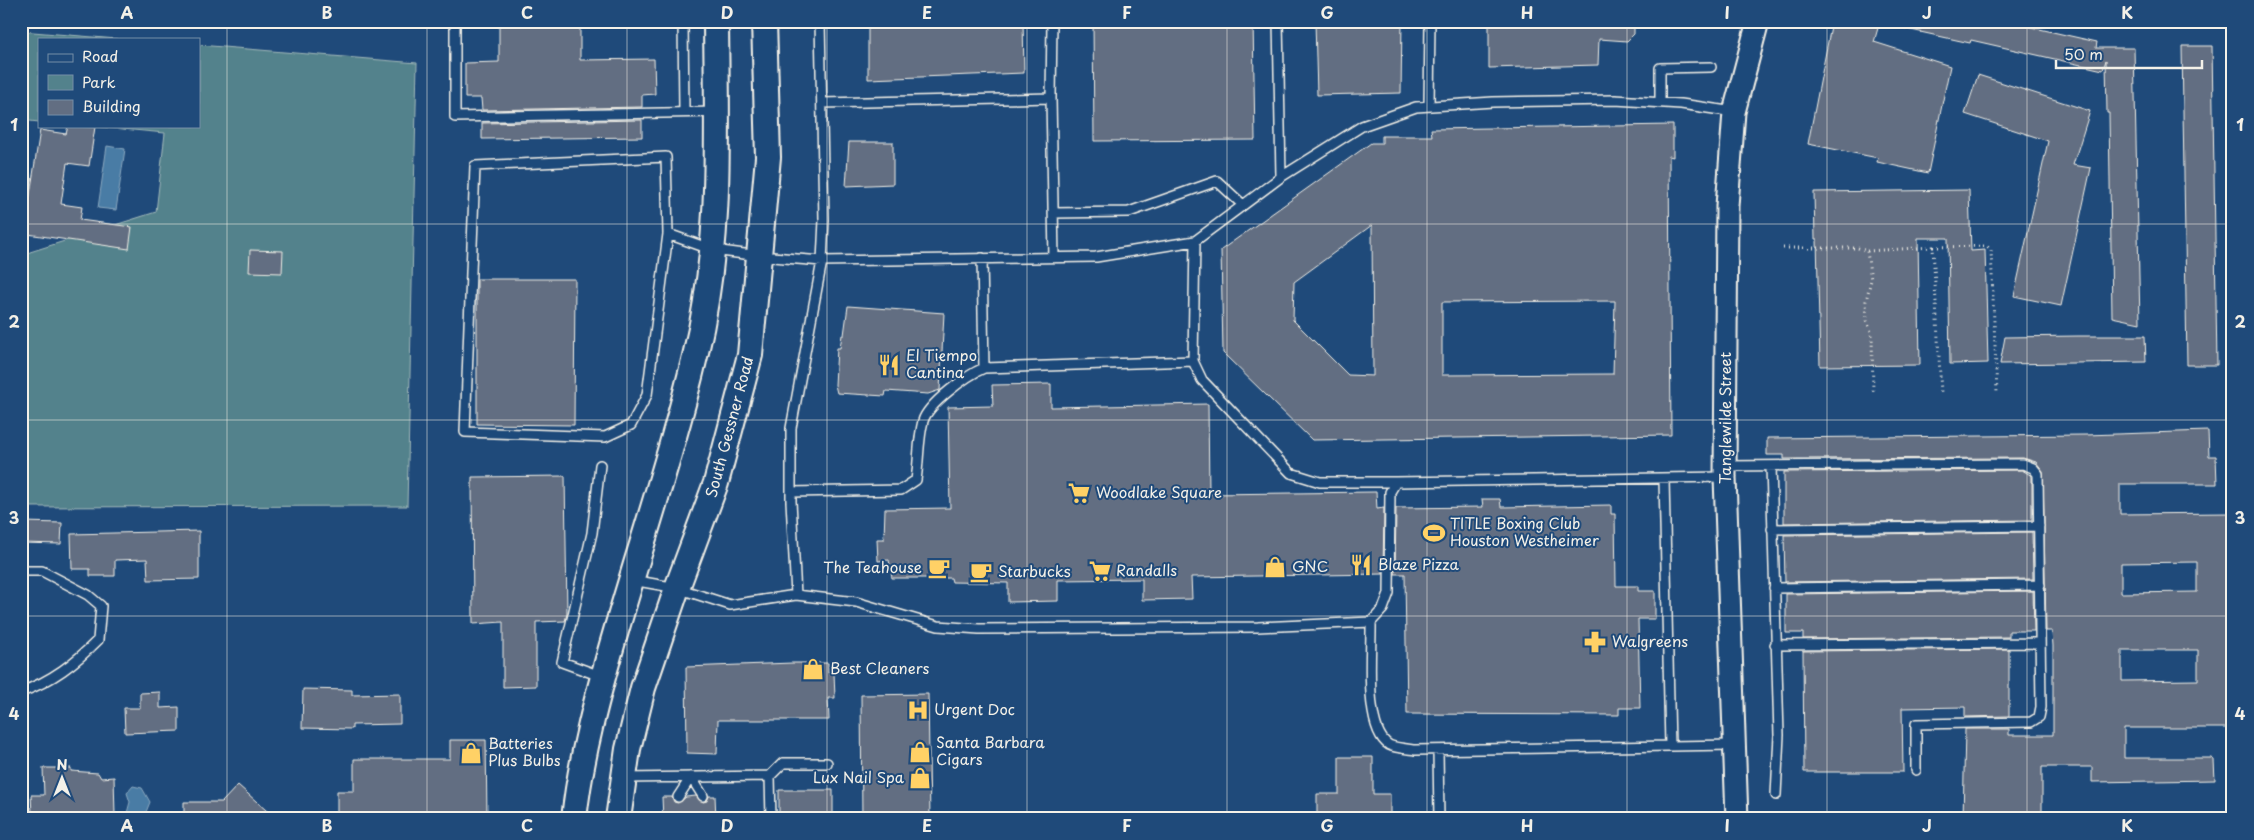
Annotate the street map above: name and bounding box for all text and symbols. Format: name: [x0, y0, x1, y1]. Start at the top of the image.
text: A: [121, 0, 134, 24]
text: B: [322, 0, 333, 24]
text: C: [521, 0, 533, 24]
text: D: [721, 0, 733, 24]
text: E: [922, 0, 932, 24]
text: F: [1122, 0, 1132, 24]
text: G: [1320, 0, 1334, 24]
text: H: [1521, 0, 1533, 24]
text: I: [1724, 0, 1730, 24]
text: J: [1922, 0, 1932, 24]
text: K: [2121, 0, 2133, 24]
legend: [38, 38, 200, 128]
scale bar: [2056, 38, 2203, 70]
text: 50 m: [2064, 42, 2103, 65]
text: Road: [82, 44, 118, 67]
text: Park: [82, 70, 116, 93]
text: Building: [82, 94, 141, 117]
text: 1: [10, 112, 18, 136]
text: 1: [2236, 112, 2244, 136]
text: 2: [8, 309, 20, 333]
text: 2: [2234, 309, 2246, 333]
place label: El Tiempo Cantina: [906, 343, 977, 383]
restaurant icon: El Tiempo Cantina: [876, 352, 902, 378]
street label: Tanglewilde Street: [1713, 352, 1736, 484]
street label: South Gessner Road: [699, 354, 758, 500]
supermarket icon: Woodlake Square: [1066, 480, 1092, 506]
place label: Woodlake Square: [1096, 480, 1222, 503]
text: 3: [9, 505, 19, 529]
text: 3: [2235, 505, 2245, 529]
place label: TITLE Boxing Club Houston Westheimer: [1450, 511, 1599, 551]
sports icon: TITLE Boxing Club Houston Westheimer: [1421, 520, 1447, 546]
restaurant icon: Blaze Pizza: [1348, 552, 1374, 578]
place label: Blaze Pizza: [1378, 552, 1460, 575]
shop icon: GNC: [1262, 554, 1288, 580]
place label: GNC: [1292, 554, 1328, 577]
place label: The Teahouse: [823, 555, 922, 578]
cafe icon: The Teahouse: [926, 555, 952, 581]
supermarket icon: Randalls: [1087, 558, 1113, 584]
place label: Randalls: [1116, 558, 1177, 581]
cafe icon: Starbucks: [968, 559, 994, 585]
place label: Starbucks: [998, 559, 1071, 582]
pharmacy icon: Walgreens: [1582, 629, 1608, 655]
place label: Walgreens: [1612, 629, 1688, 652]
shop icon: Best Cleaners: [800, 656, 826, 682]
place label: Best Cleaners: [830, 656, 929, 679]
hospital icon: Urgent Doc: [905, 697, 931, 723]
place label: Urgent Doc: [934, 697, 1015, 720]
text: 4: [9, 701, 20, 725]
text: 4: [2235, 701, 2246, 725]
place label: Santa Barbara Cigars: [936, 730, 1045, 770]
place label: Batteries Plus Bulbs: [488, 731, 561, 771]
shop icon: Santa Barbara Cigars: [907, 739, 933, 765]
shop icon: Batteries Plus Bulbs: [458, 740, 484, 766]
north arrow: [38, 752, 88, 802]
text: N: [56, 754, 68, 775]
place label: Lux Nail Spa: [813, 765, 905, 788]
shop icon: Lux Nail Spa: [907, 765, 933, 791]
text: A: [121, 813, 134, 837]
text: B: [322, 813, 333, 837]
text: C: [521, 813, 533, 837]
text: D: [721, 813, 733, 837]
text: E: [922, 813, 932, 837]
text: F: [1122, 813, 1132, 837]
text: G: [1320, 813, 1334, 837]
text: H: [1521, 813, 1533, 837]
text: I: [1724, 813, 1730, 837]
text: J: [1922, 813, 1932, 837]
text: K: [2121, 813, 2133, 837]

